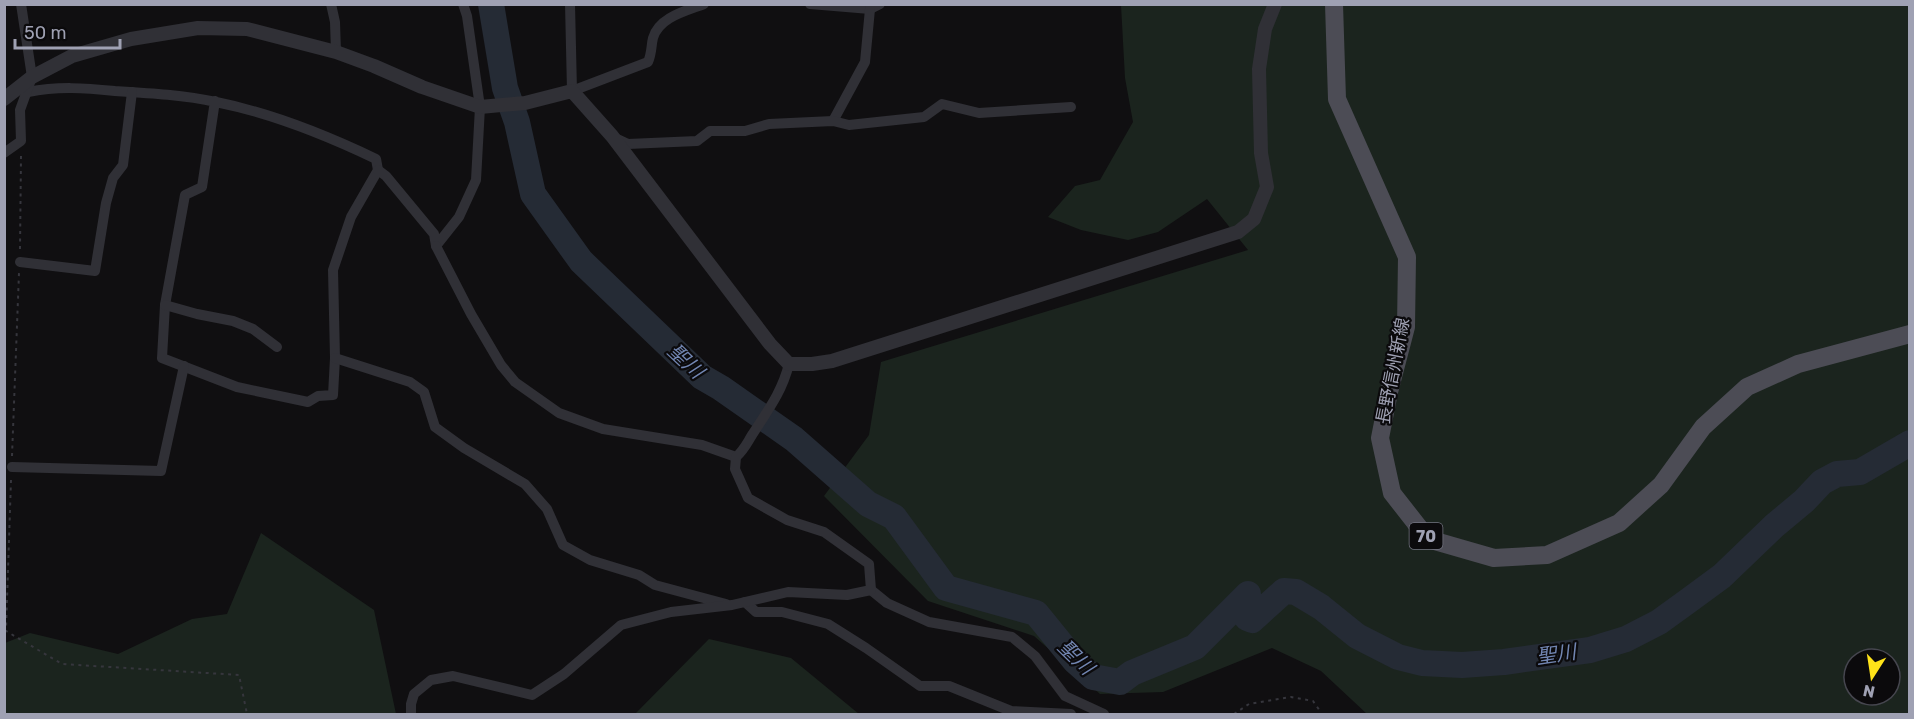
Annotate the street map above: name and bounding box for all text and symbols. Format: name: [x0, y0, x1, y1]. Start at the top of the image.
scale bar: [15, 12, 120, 50]
text: 50 m: [24, 22, 67, 44]
street label: 長野信州新線: [1372, 316, 1414, 426]
water label: 聖川: [663, 339, 710, 385]
road number: 70: [1410, 523, 1442, 549]
water label: 聖川: [1053, 634, 1100, 681]
water label: 聖川: [1535, 639, 1579, 669]
north arrow: [1842, 647, 1902, 707]
text: N: [1861, 681, 1877, 702]

